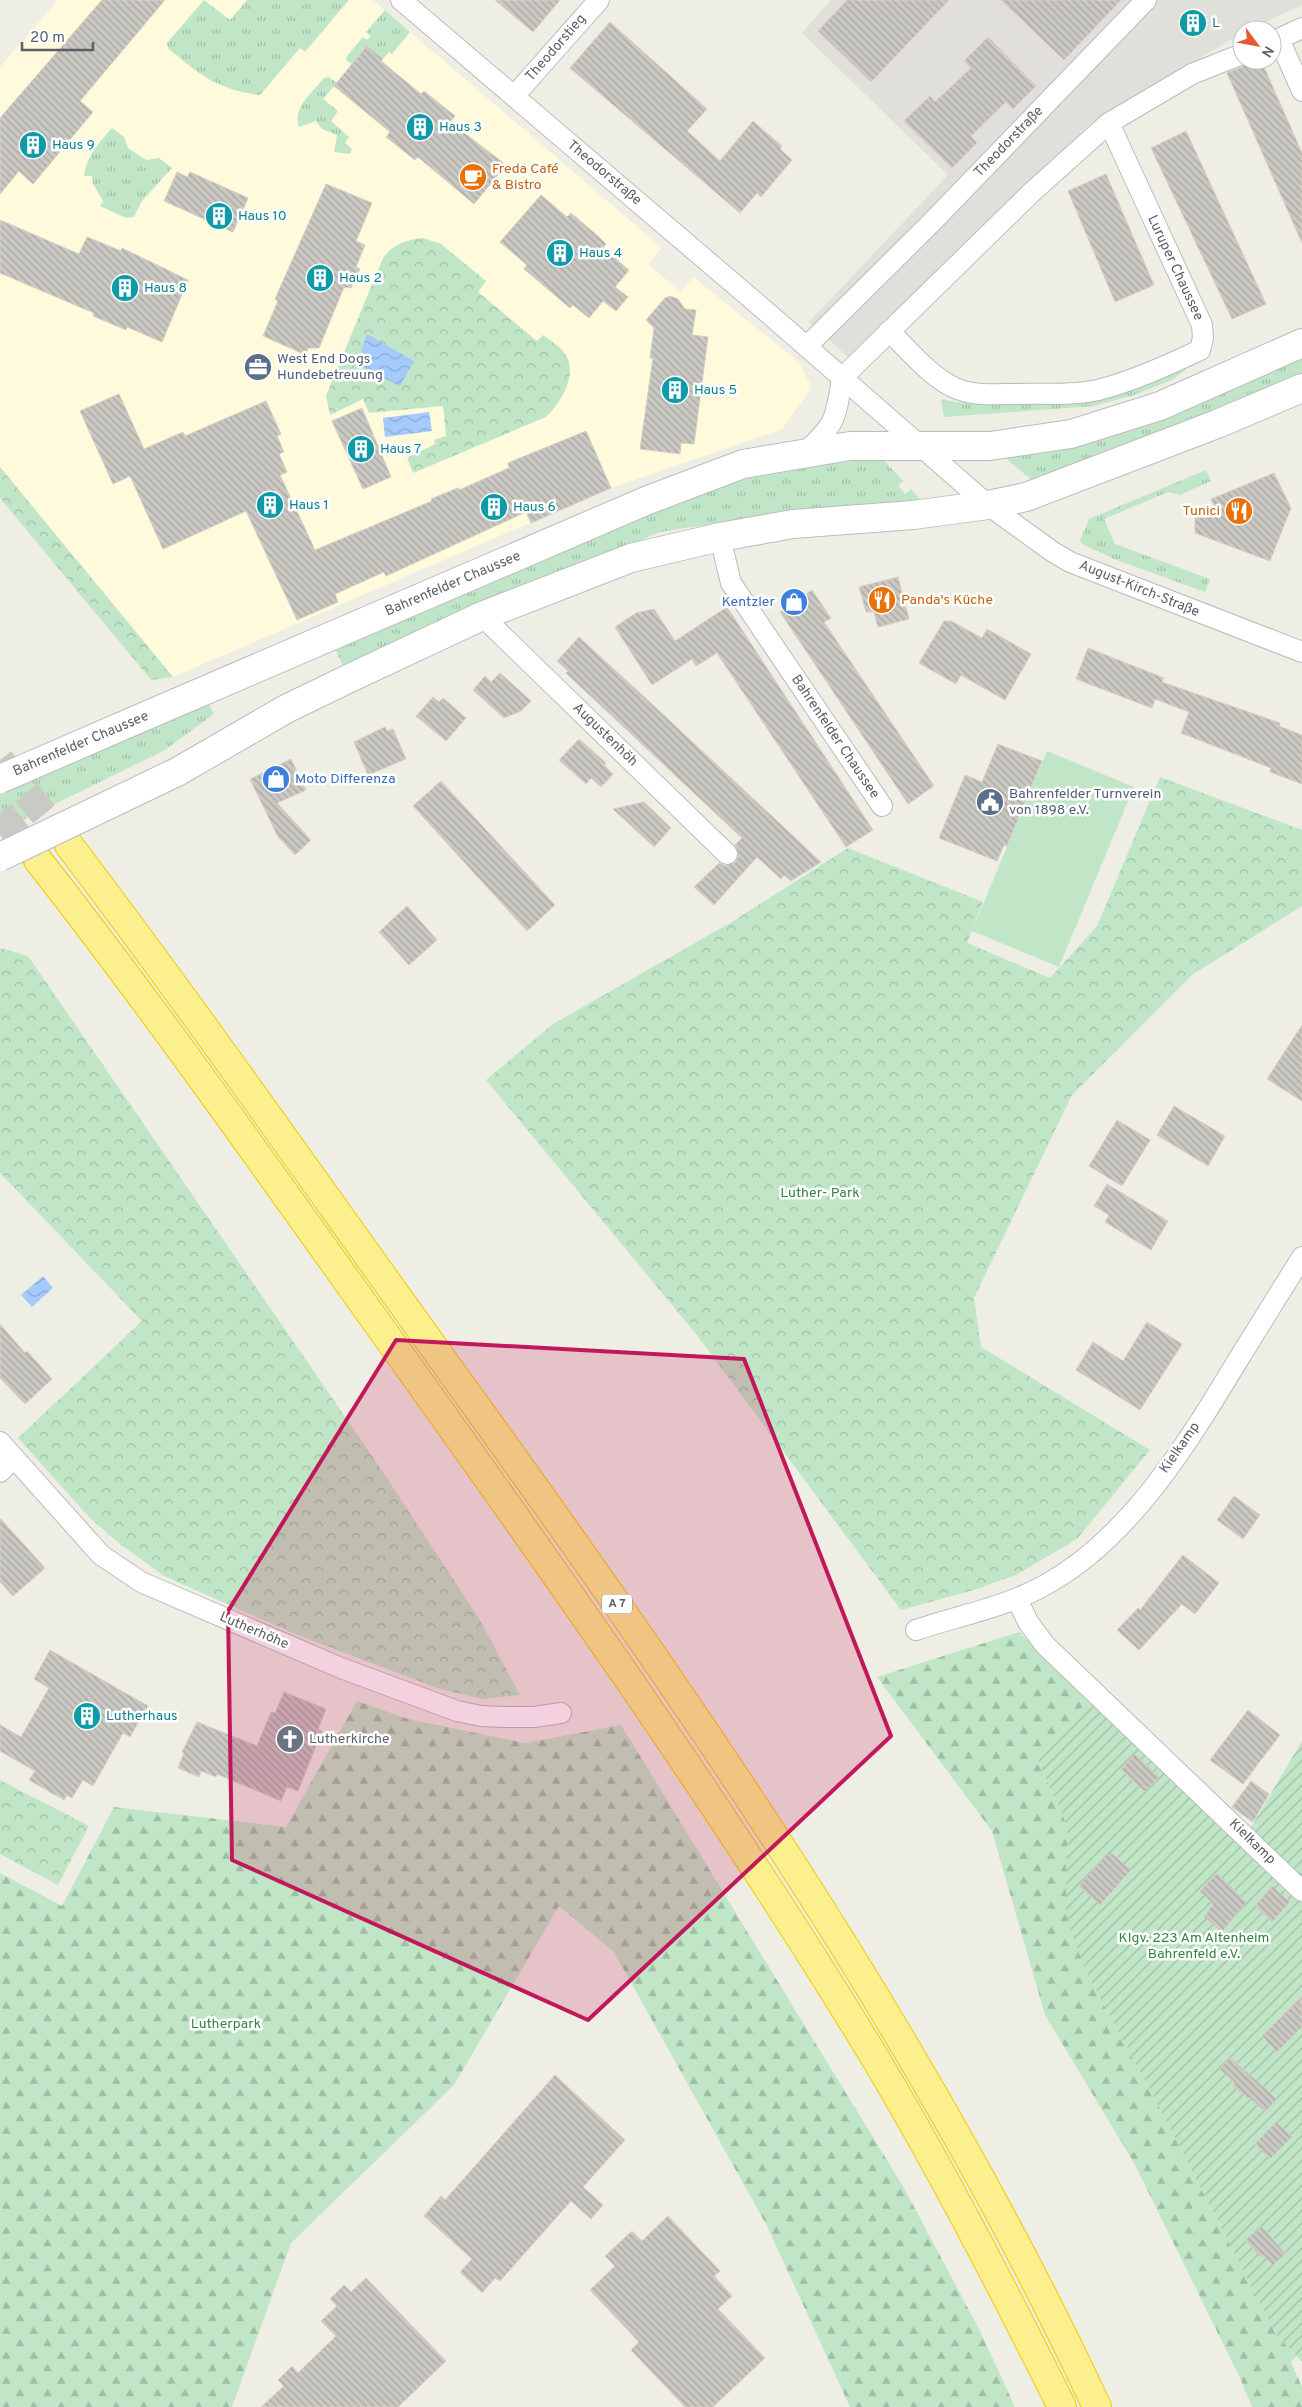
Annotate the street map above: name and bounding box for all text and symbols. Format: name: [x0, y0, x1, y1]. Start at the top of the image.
building icon: L: [1178, 8, 1208, 38]
street label: Theodorstieg: [522, 11, 590, 85]
place label: L: [1212, 15, 1220, 32]
scale bar: [22, 20, 94, 52]
north arrow: [1232, 20, 1282, 70]
text: 20 m: [30, 29, 65, 48]
text: N: [1257, 42, 1277, 60]
street label: Theodorstraße: [971, 103, 1047, 181]
building icon: Haus 3: [405, 112, 435, 142]
place label: Haus 3: [439, 119, 482, 136]
building icon: Haus 9: [18, 130, 48, 160]
place label: Haus 9: [52, 137, 95, 154]
street label: Theodorstraße: [563, 137, 645, 209]
place label: Freda Café & Bistro: [492, 161, 559, 194]
cafe icon: Freda Café & Bistro: [458, 162, 488, 192]
building icon: Haus 10: [204, 201, 234, 231]
place label: Haus 10: [238, 208, 287, 225]
street label: Luruper Chaussee: [1143, 213, 1207, 323]
building icon: Haus 4: [545, 238, 575, 268]
place label: Haus 4: [579, 245, 622, 262]
building icon: Haus 2: [305, 263, 335, 293]
place label: Haus 2: [339, 270, 382, 287]
building icon: Haus 8: [110, 273, 140, 303]
place label: Haus 8: [144, 280, 187, 297]
place label: West End Dogs Hundebetreuung: [277, 351, 383, 384]
office icon: West End Dogs Hundebetreuung: [243, 352, 273, 382]
building icon: Haus 5: [660, 375, 690, 405]
place label: Haus 5: [694, 382, 737, 399]
building icon: Haus 7: [346, 434, 376, 464]
place label: Haus 7: [380, 441, 421, 458]
building icon: Haus 1: [255, 490, 285, 520]
building icon: Haus 6: [479, 492, 509, 522]
restaurant icon: Tunici: [1224, 496, 1254, 526]
place label: Haus 1: [289, 497, 329, 514]
place label: Haus 6: [513, 499, 556, 516]
place label: Tunici: [1182, 503, 1220, 520]
street label: Bahrenfelder Chaussee: [383, 548, 523, 620]
street label: August-Kirch-Straße: [1076, 557, 1202, 621]
restaurant icon: Panda's Küche: [867, 585, 897, 615]
shop icon: Kentzler: [779, 587, 809, 617]
place label: Panda's Küche: [901, 592, 993, 609]
place label: Kentzler: [722, 594, 776, 611]
street label: Bahrenfelder Chaussee: [787, 672, 883, 802]
street label: Augustenhöh: [569, 700, 641, 770]
street label: Bahrenfelder Chaussee: [11, 708, 151, 780]
shop icon: Moto Differenza: [261, 764, 291, 794]
place label: Moto Differenza: [295, 771, 396, 788]
place label: Bahrenfelder Turnverein von 1898 e.V.: [1009, 786, 1161, 819]
public building icon: Bahrenfelder Turnverein von 1898 e.V.: [975, 787, 1005, 817]
park label: Luther- Park: [780, 1185, 860, 1202]
street label: Kielkamp: [1156, 1419, 1204, 1477]
road number: A 7: [602, 1595, 632, 1614]
street label: Lutherhöhe: [217, 1609, 291, 1653]
building icon: Lutherhaus: [72, 1701, 102, 1731]
place label: Lutherhaus: [106, 1708, 178, 1725]
church icon: Lutherkirche: [275, 1724, 305, 1754]
place label: Lutherkirche: [309, 1731, 390, 1748]
street label: Kielkamp: [1225, 1816, 1279, 1869]
park label: Klgv. 223 Am Altenheim Bahrenfeld e.V.: [1119, 1930, 1269, 1963]
park label: Lutherpark: [191, 2016, 261, 2033]

